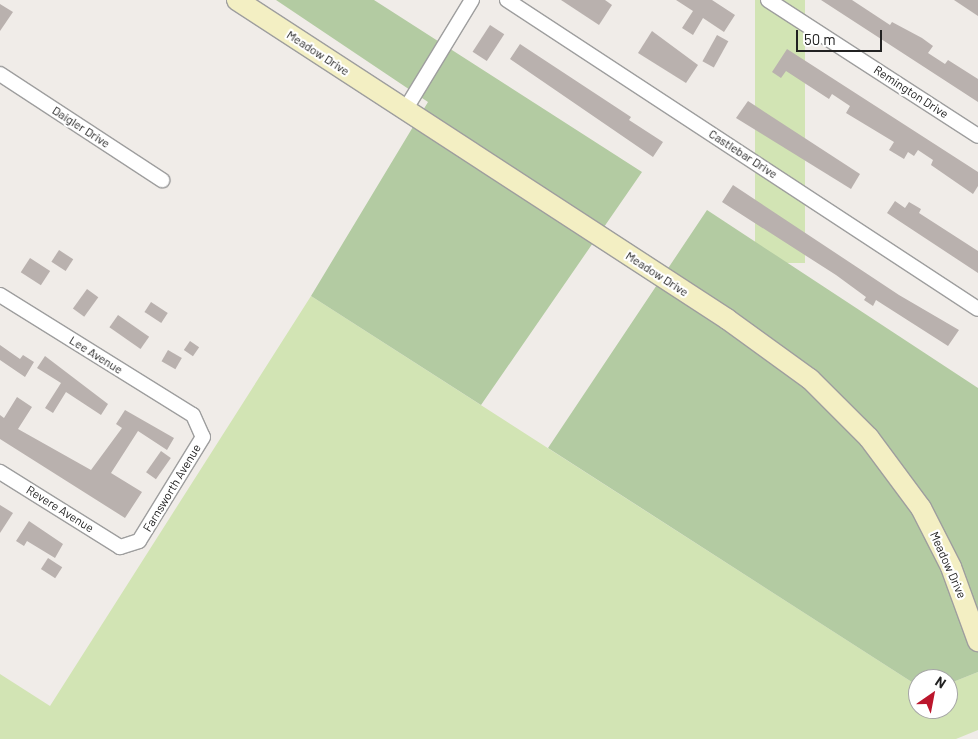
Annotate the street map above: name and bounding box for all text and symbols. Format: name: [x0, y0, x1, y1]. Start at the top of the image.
scale bar: [798, 20, 884, 52]
street label: Meadow Drive: [284, 27, 352, 79]
text: 50 m: [804, 30, 836, 48]
street label: Remington Drive: [871, 63, 951, 121]
street label: Daigler Drive: [50, 103, 112, 151]
street label: Castlebar Drive: [706, 127, 780, 181]
street label: Meadow Drive: [623, 248, 691, 300]
street label: Lee Avenue: [67, 333, 125, 377]
street label: Farnsworth Avenue: [140, 442, 204, 534]
street label: Revere Avenue: [24, 483, 96, 535]
street label: Meadow Drive: [927, 529, 969, 601]
north arrow: [908, 669, 958, 719]
text: N: [932, 672, 949, 692]

